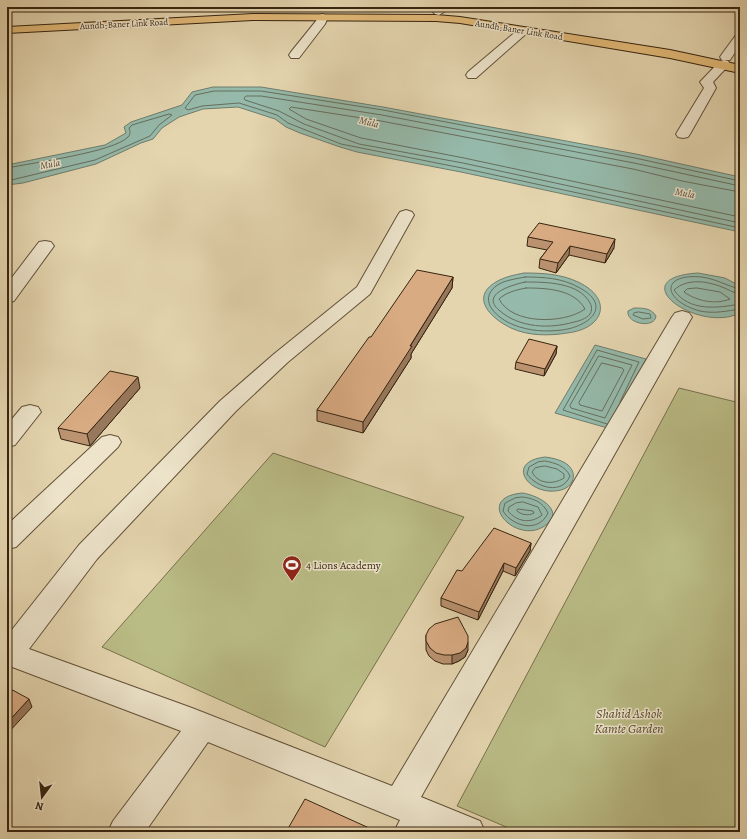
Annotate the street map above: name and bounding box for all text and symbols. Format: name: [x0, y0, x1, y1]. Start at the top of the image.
street label: Aundh-Baner Link Road: [79, 16, 169, 32]
street label: Aundh-Baner Link Road: [473, 17, 564, 43]
water label: Mula: [358, 113, 381, 131]
water label: Mula: [39, 156, 61, 172]
water label: Mula: [674, 185, 696, 201]
sports icon: 4 Lions Academy: [281, 554, 303, 582]
place label: 4 Lions Academy: [306, 558, 381, 573]
park label: Shahid Ashok Kamte Garden: [595, 705, 664, 737]
north arrow: [22, 777, 62, 817]
text: N: [34, 798, 45, 814]

